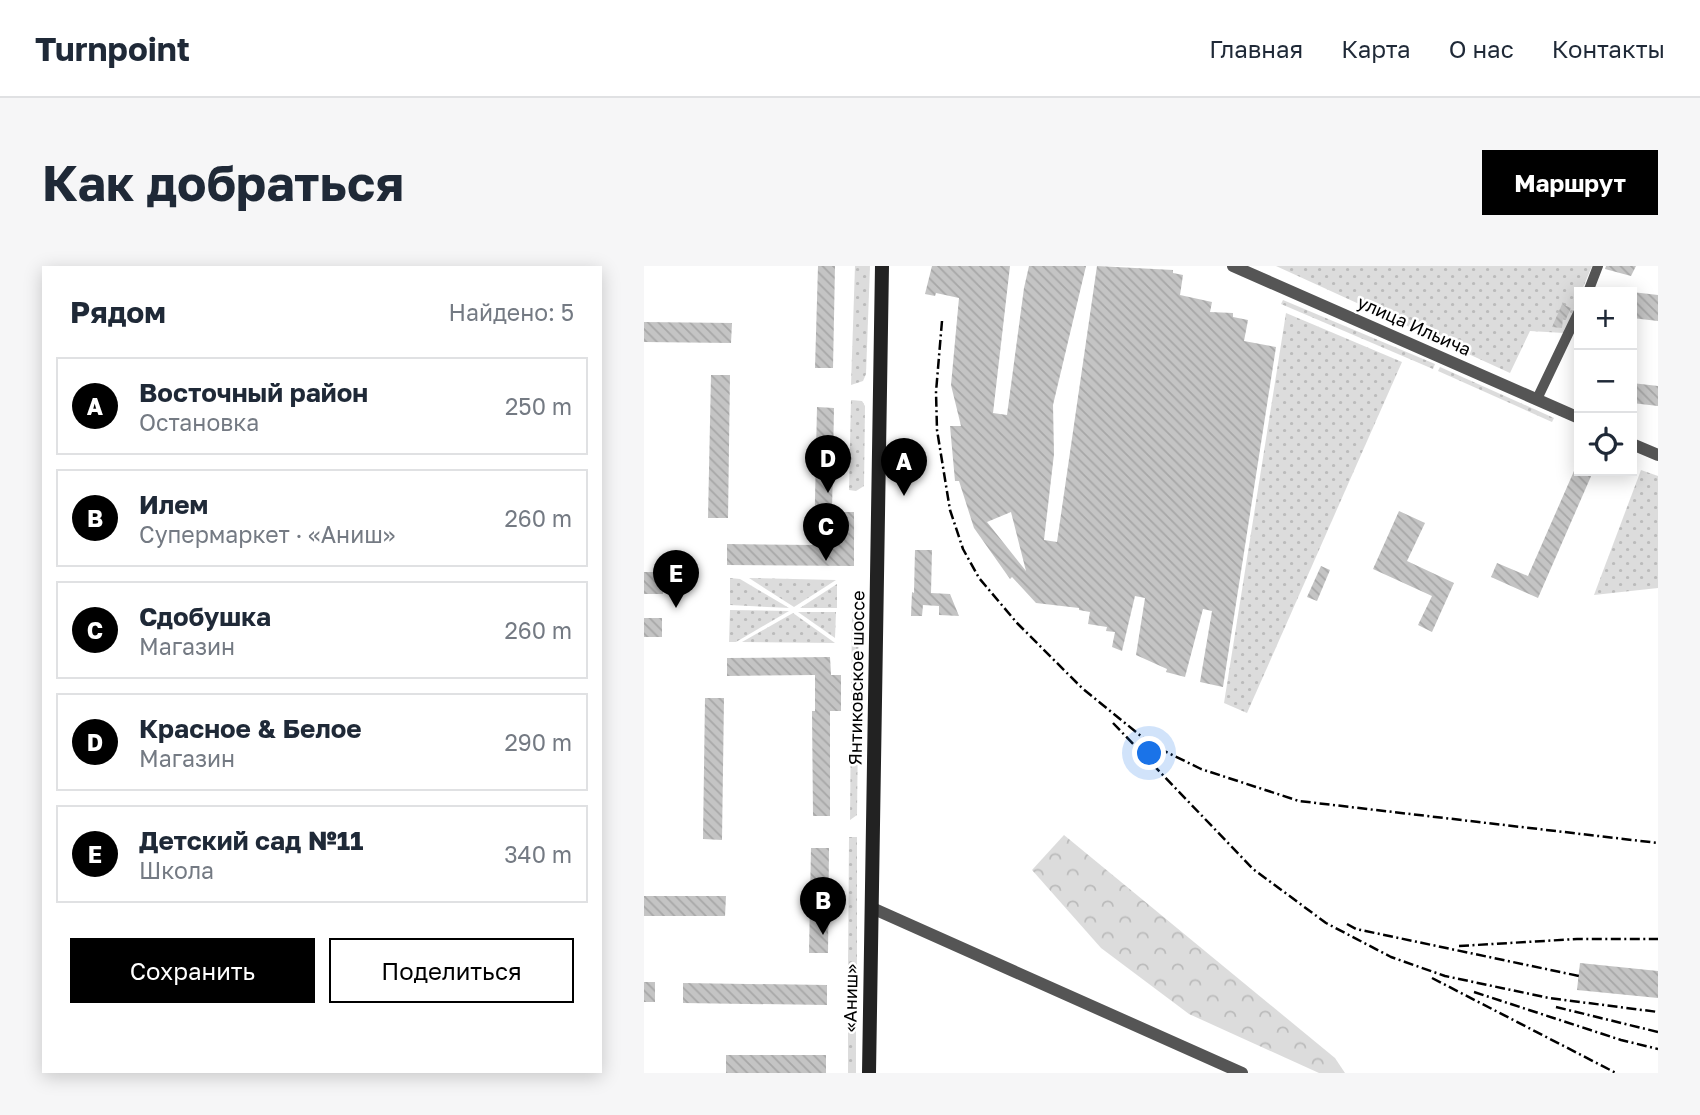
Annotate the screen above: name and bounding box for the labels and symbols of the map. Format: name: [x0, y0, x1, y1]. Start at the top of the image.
street label: улица Ильича: [1354, 290, 1475, 360]
pin: D: [805, 435, 851, 493]
pin: A: [881, 438, 927, 496]
pin: C: [803, 503, 849, 561]
pin: E: [653, 550, 699, 608]
street label: Янтиковское шоссе: [843, 590, 869, 766]
your location: [1132, 736, 1166, 770]
pin: B: [800, 877, 846, 935]
street label: «Аниш»: [838, 963, 862, 1032]

